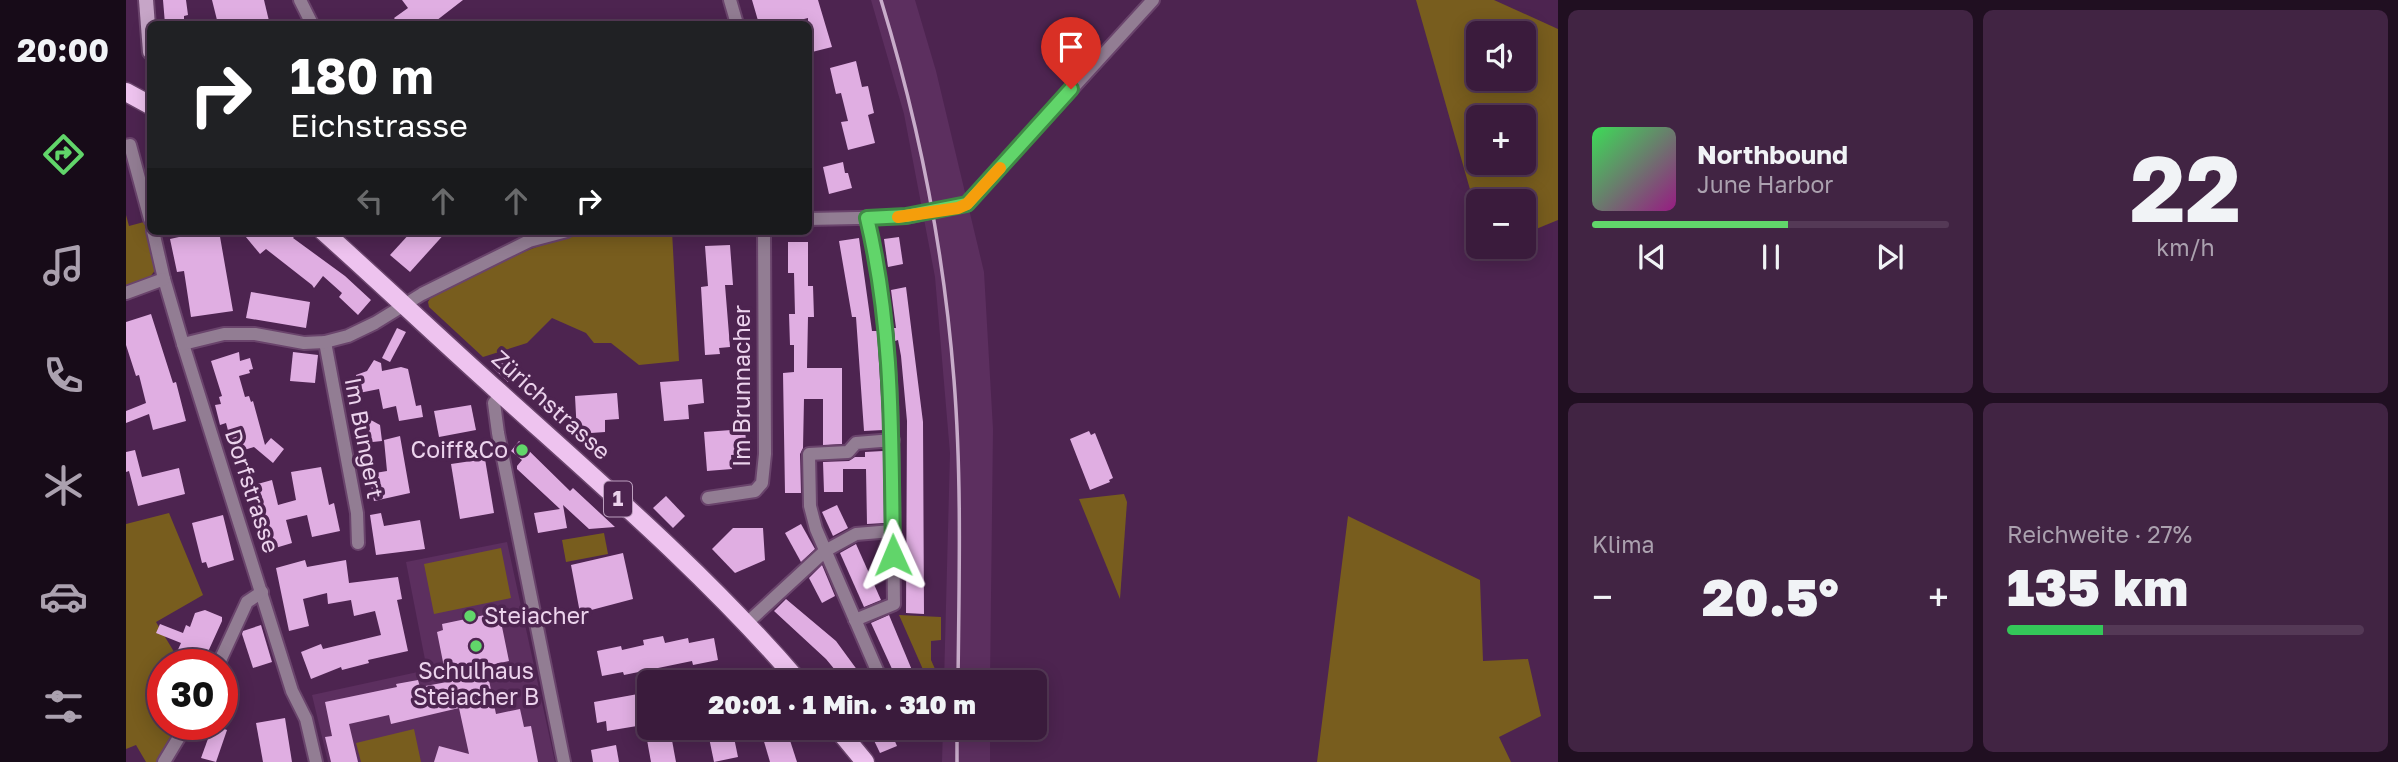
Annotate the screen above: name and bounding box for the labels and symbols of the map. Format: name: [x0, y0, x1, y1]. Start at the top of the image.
pin: [1041, 17, 1101, 89]
street label: Im Brunnacher: [727, 305, 755, 467]
street label: Zürichstrasse: [487, 344, 617, 465]
street label: Im Bungert: [340, 375, 390, 501]
street label: Dorfstrasse: [220, 425, 286, 556]
place label: Coiff&Co: [411, 435, 508, 463]
marker: Coiff&Co: [514, 442, 530, 458]
road number: 1: [604, 482, 632, 516]
position arrow: [856, 518, 930, 592]
place label: Steiacher: [484, 601, 589, 629]
marker: Steiacher: [462, 608, 478, 624]
marker: Schulhaus Steiacher B: [468, 638, 484, 654]
speed limit sign: 30: [147, 649, 238, 740]
place label: Schulhaus Steiacher B: [413, 656, 539, 710]

